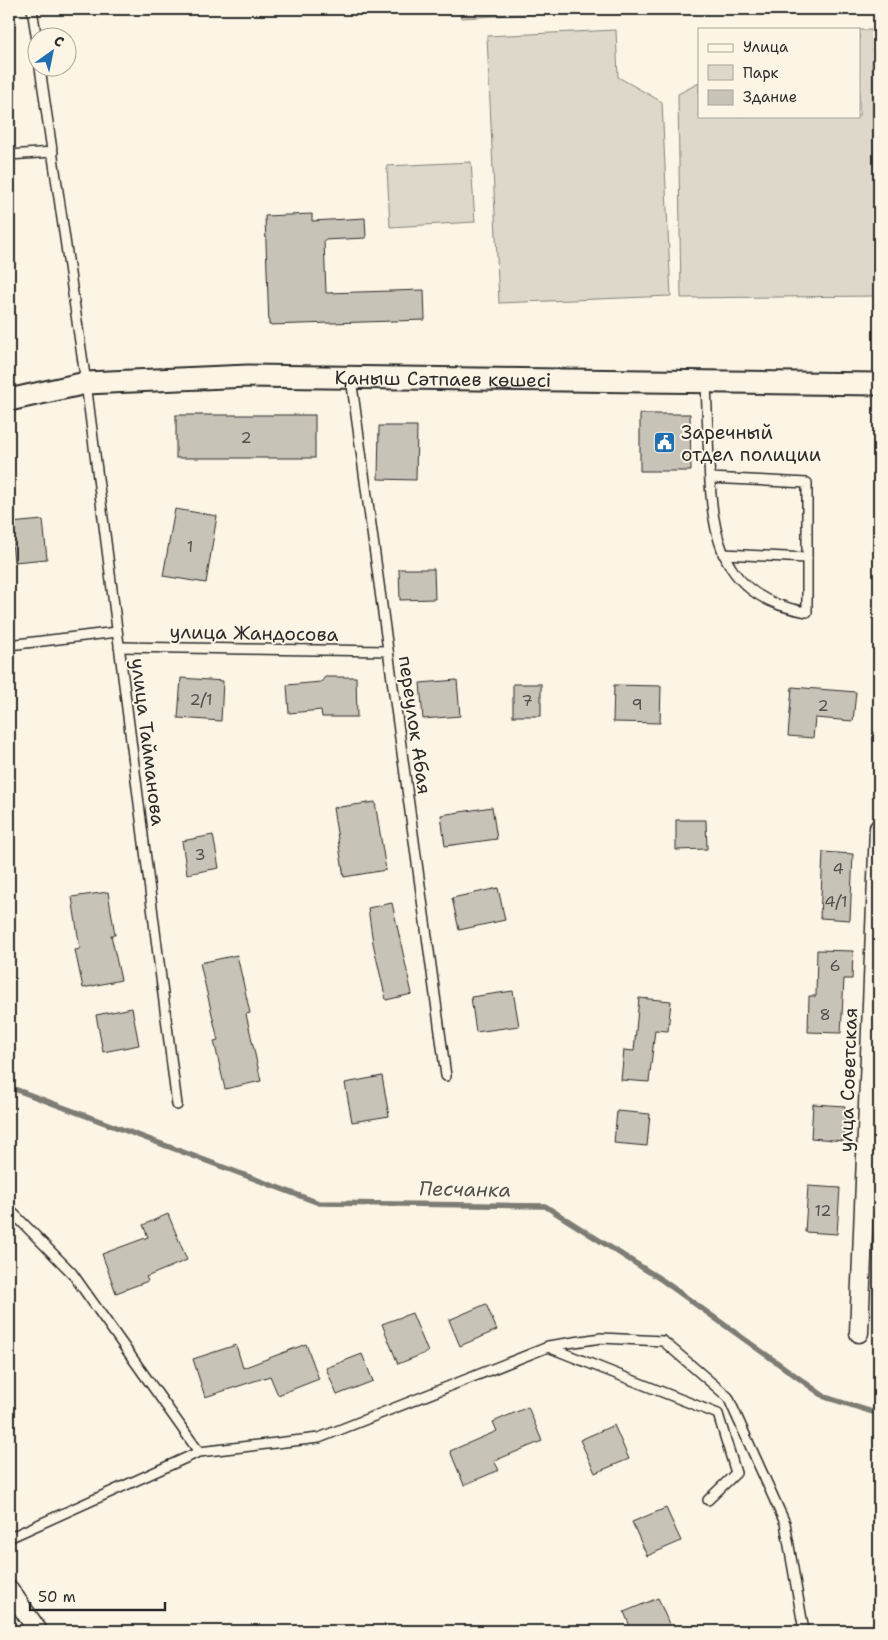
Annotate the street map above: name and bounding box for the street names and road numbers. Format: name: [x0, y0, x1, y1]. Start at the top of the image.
street label: Қаныш Сәтпаев көшесі: [335, 365, 551, 392]
street label: улица Жандосова: [169, 619, 339, 647]
street label: переулок Абая: [393, 654, 437, 796]
street label: улица Тайманова: [125, 657, 171, 827]
street label: улца Советская: [833, 1007, 863, 1153]

